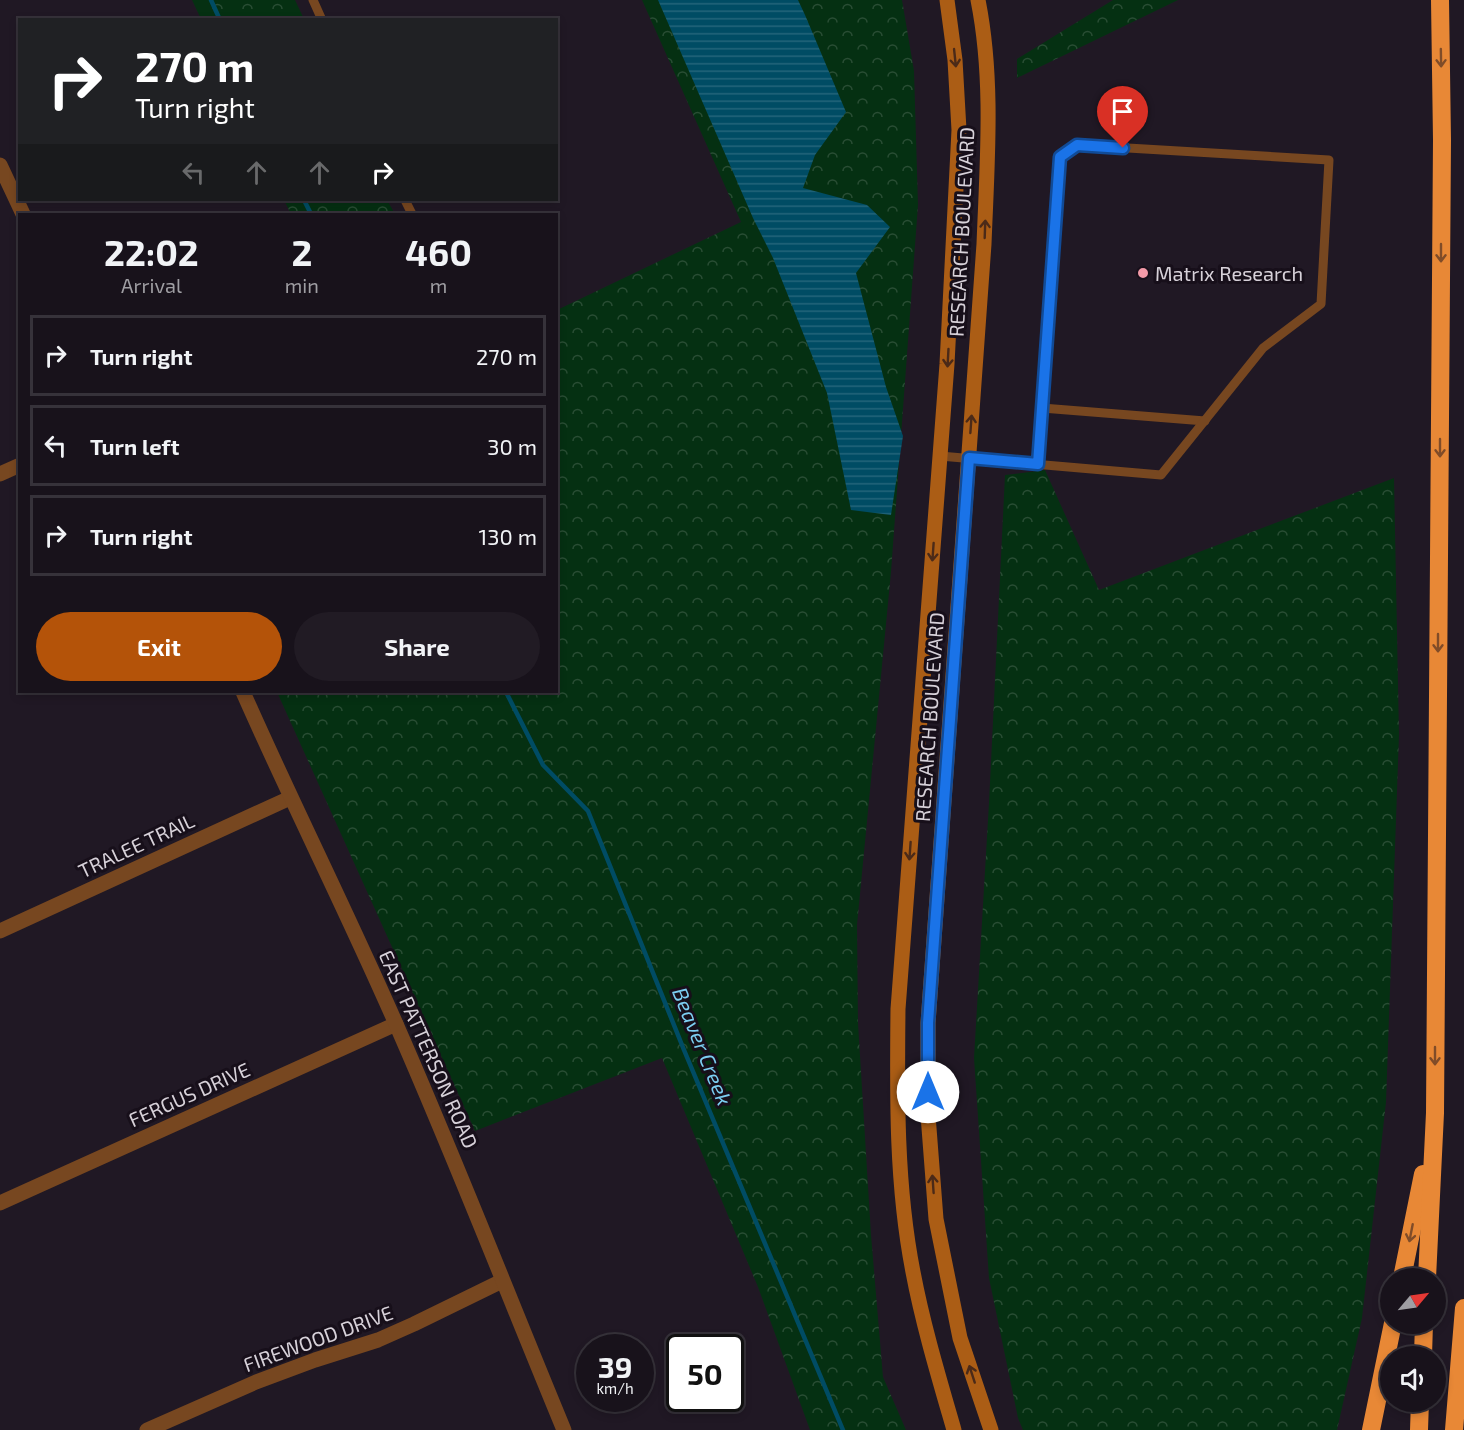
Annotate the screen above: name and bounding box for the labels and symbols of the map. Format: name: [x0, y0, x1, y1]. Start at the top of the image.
one-way arrow: [950, 48, 961, 67]
one-way arrow: [1435, 48, 1447, 68]
pin: [1097, 86, 1148, 148]
street label: RESEARCH BOULEVARD: [944, 126, 978, 338]
one-way arrow: [979, 220, 990, 240]
one-way arrow: [1435, 243, 1447, 263]
place label: Matrix Research: [1155, 261, 1303, 285]
marker: Matrix Research: [1136, 266, 1150, 280]
one-way arrow: [942, 347, 953, 367]
one-way arrow: [966, 414, 977, 434]
one-way arrow: [1434, 438, 1446, 458]
one-way arrow: [927, 542, 938, 561]
street label: RESEARCH BOULEVARD: [910, 611, 948, 823]
one-way arrow: [1432, 633, 1444, 653]
street label: TRALEE TRAIL: [74, 808, 198, 882]
one-way arrow: [904, 841, 915, 861]
street label: EAST PATTERSON ROAD: [374, 946, 484, 1152]
water label: Beaver Creek: [668, 983, 738, 1109]
one-way arrow: [1429, 1045, 1441, 1065]
street label: FERGUS DRIVE: [125, 1057, 253, 1131]
position arrow: [896, 1060, 960, 1124]
one-way arrow: [928, 1175, 939, 1194]
one-way arrow: [1405, 1222, 1416, 1242]
north arrow: [1380, 1268, 1446, 1334]
street label: FIREWOOD DRIVE: [240, 1300, 396, 1376]
speed limit sign: 50: [666, 1334, 744, 1412]
one-way arrow: [966, 1366, 977, 1384]

